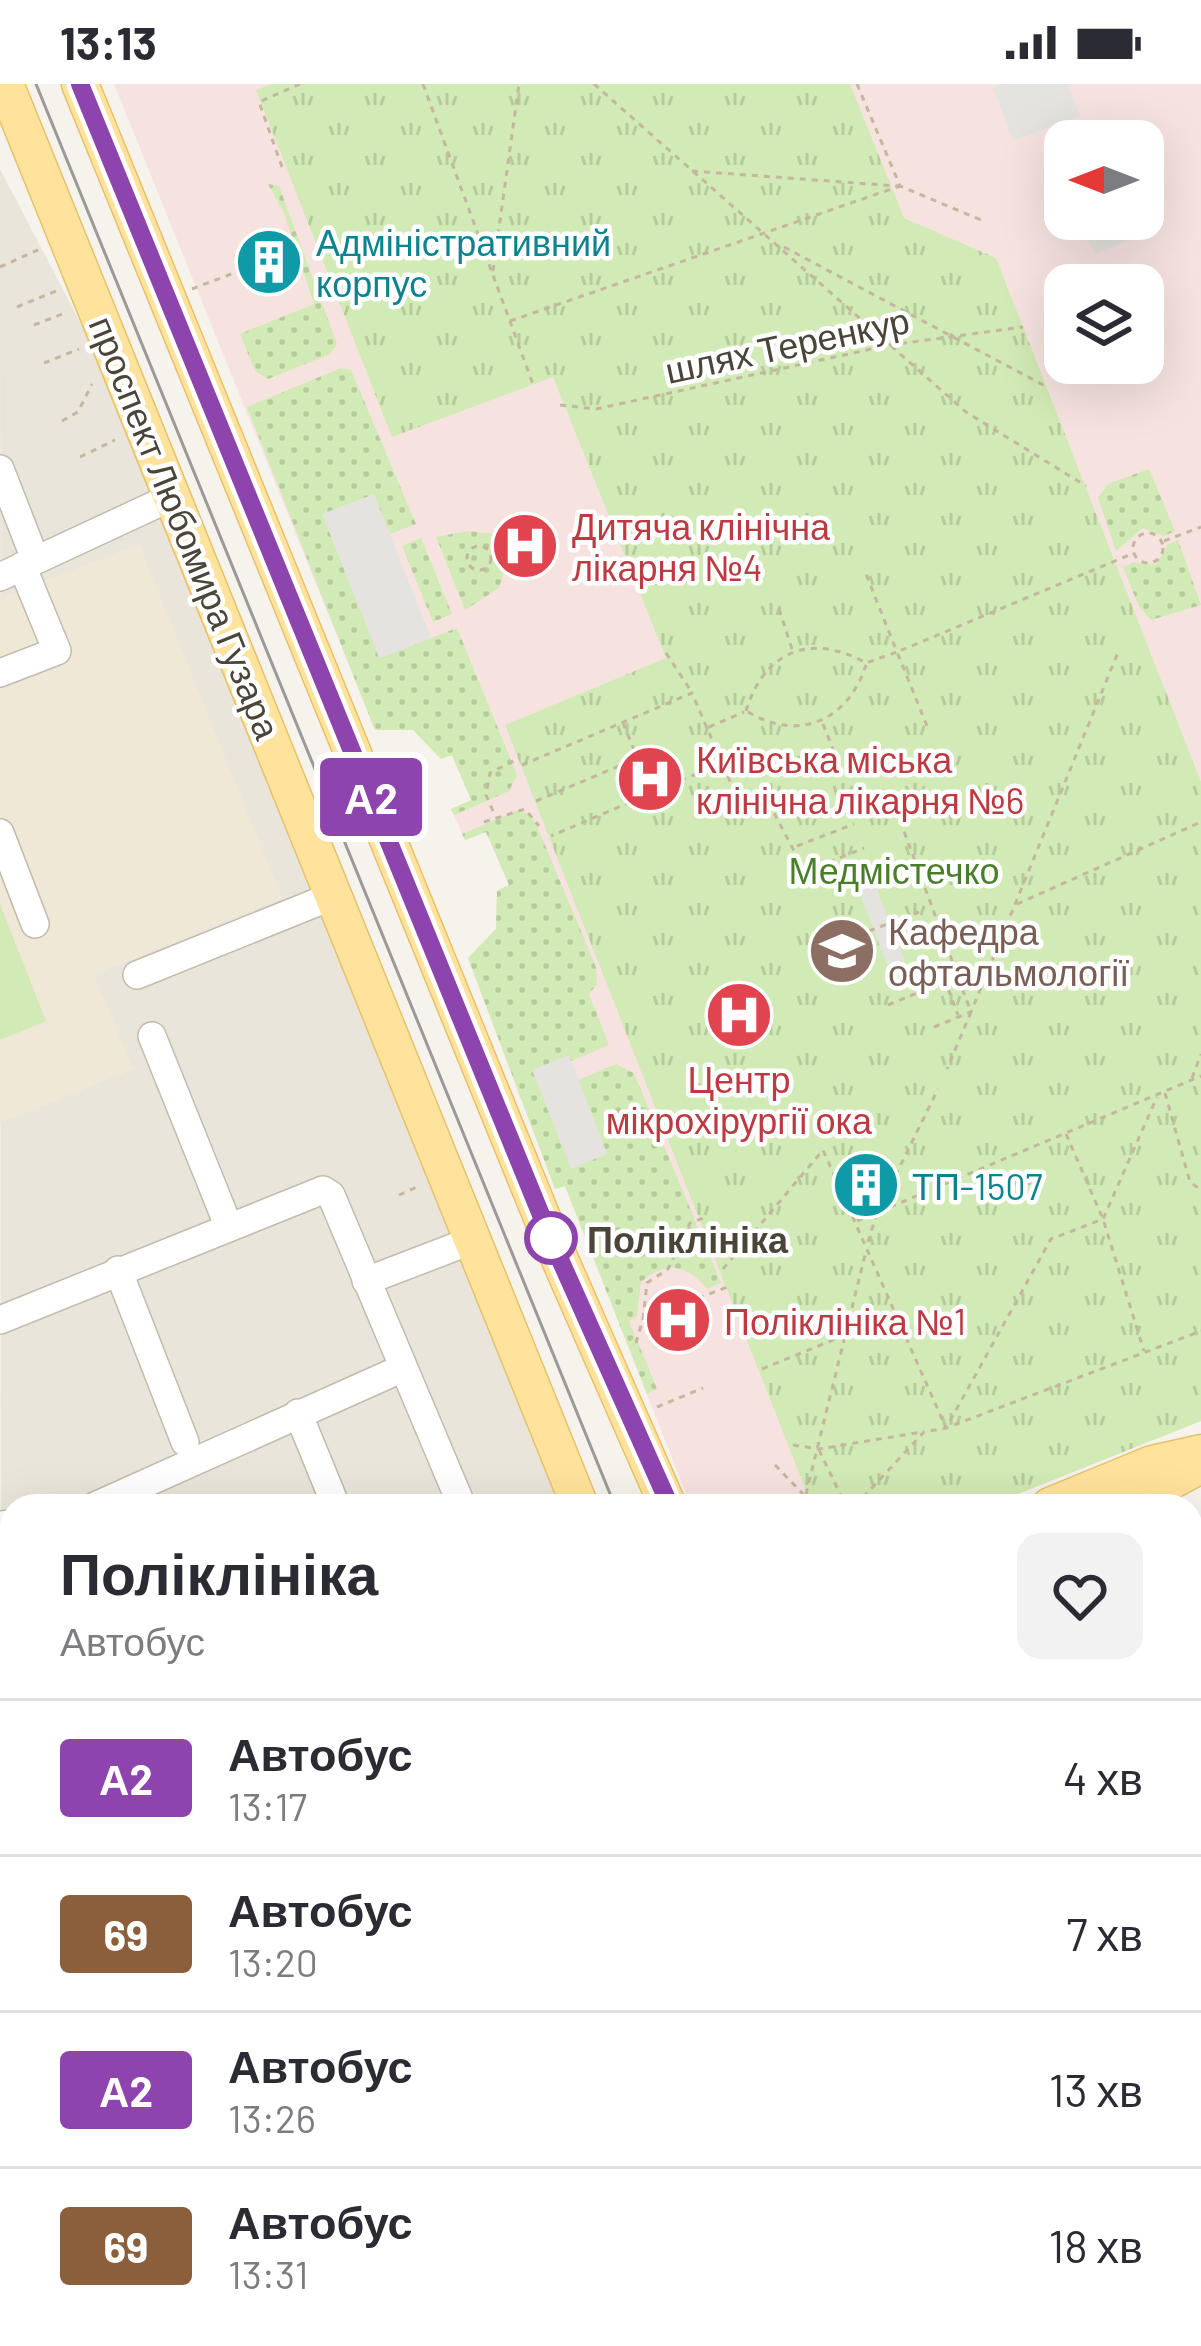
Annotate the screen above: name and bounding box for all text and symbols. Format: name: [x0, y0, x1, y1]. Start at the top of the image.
text: 13:13: [60, 15, 157, 69]
north arrow: [1044, 120, 1164, 240]
map controls: [1044, 120, 1164, 384]
place label: Адміністративний корпус: [316, 220, 611, 305]
building icon: Адміністративний корпус: [234, 227, 304, 297]
button: layers: [1044, 264, 1164, 384]
street label: шлях Теренкур: [661, 297, 913, 392]
street label: проспект Любомира Гузара: [80, 309, 291, 746]
place label: Дитяча клінічна лікарня №4: [572, 504, 831, 589]
hospital icon: Дитяча клінічна лікарня №4: [490, 511, 560, 581]
place label: Київська міська клінічна лікарня №6: [696, 737, 1024, 822]
hospital icon: Київська міська клінічна лікарня №6: [615, 744, 685, 814]
line badge: А2: [317, 758, 425, 836]
text: А2: [344, 772, 398, 822]
park label: Медмістечко: [788, 848, 1000, 892]
place label: Кафедра офтальмології: [888, 909, 1129, 994]
school or university icon: Кафедра офтальмології: [807, 916, 877, 986]
hospital icon: Центр мікрохірургії ока: [704, 980, 774, 1050]
place label: Центр мікрохірургії ока: [606, 1057, 873, 1142]
building icon: ТП-1507: [831, 1150, 901, 1220]
place label: ТП-1507: [912, 1164, 1043, 1207]
marker: Поліклініка: [526, 1213, 576, 1263]
place label: Поліклініка: [587, 1217, 789, 1260]
hospital icon: Поліклініка №1: [643, 1285, 713, 1355]
place label: Поліклініка №1: [724, 1299, 966, 1342]
button: heart: [1017, 1533, 1143, 1659]
text: Поліклініка: [60, 1538, 378, 1606]
text: Автобус: [60, 1617, 205, 1664]
text: Автобус: [228, 1726, 413, 1780]
text: 4 хв: [1063, 1750, 1143, 1804]
text: А2: [99, 1753, 153, 1803]
text: 13:17: [228, 1782, 307, 1829]
text: Автобус: [228, 1882, 413, 1936]
text: 7 хв: [1066, 1906, 1143, 1960]
text: 69: [104, 1909, 148, 1959]
text: 13:20: [228, 1938, 318, 1985]
text: Автобус: [228, 2038, 413, 2092]
text: 13 хв: [1049, 2062, 1143, 2116]
text: А2: [99, 2065, 153, 2115]
text: 13:26: [228, 2094, 316, 2141]
text: Автобус: [228, 2194, 413, 2248]
text: 18 хв: [1048, 2218, 1143, 2272]
text: 69: [104, 2221, 148, 2271]
text: 13:31: [228, 2250, 308, 2297]

